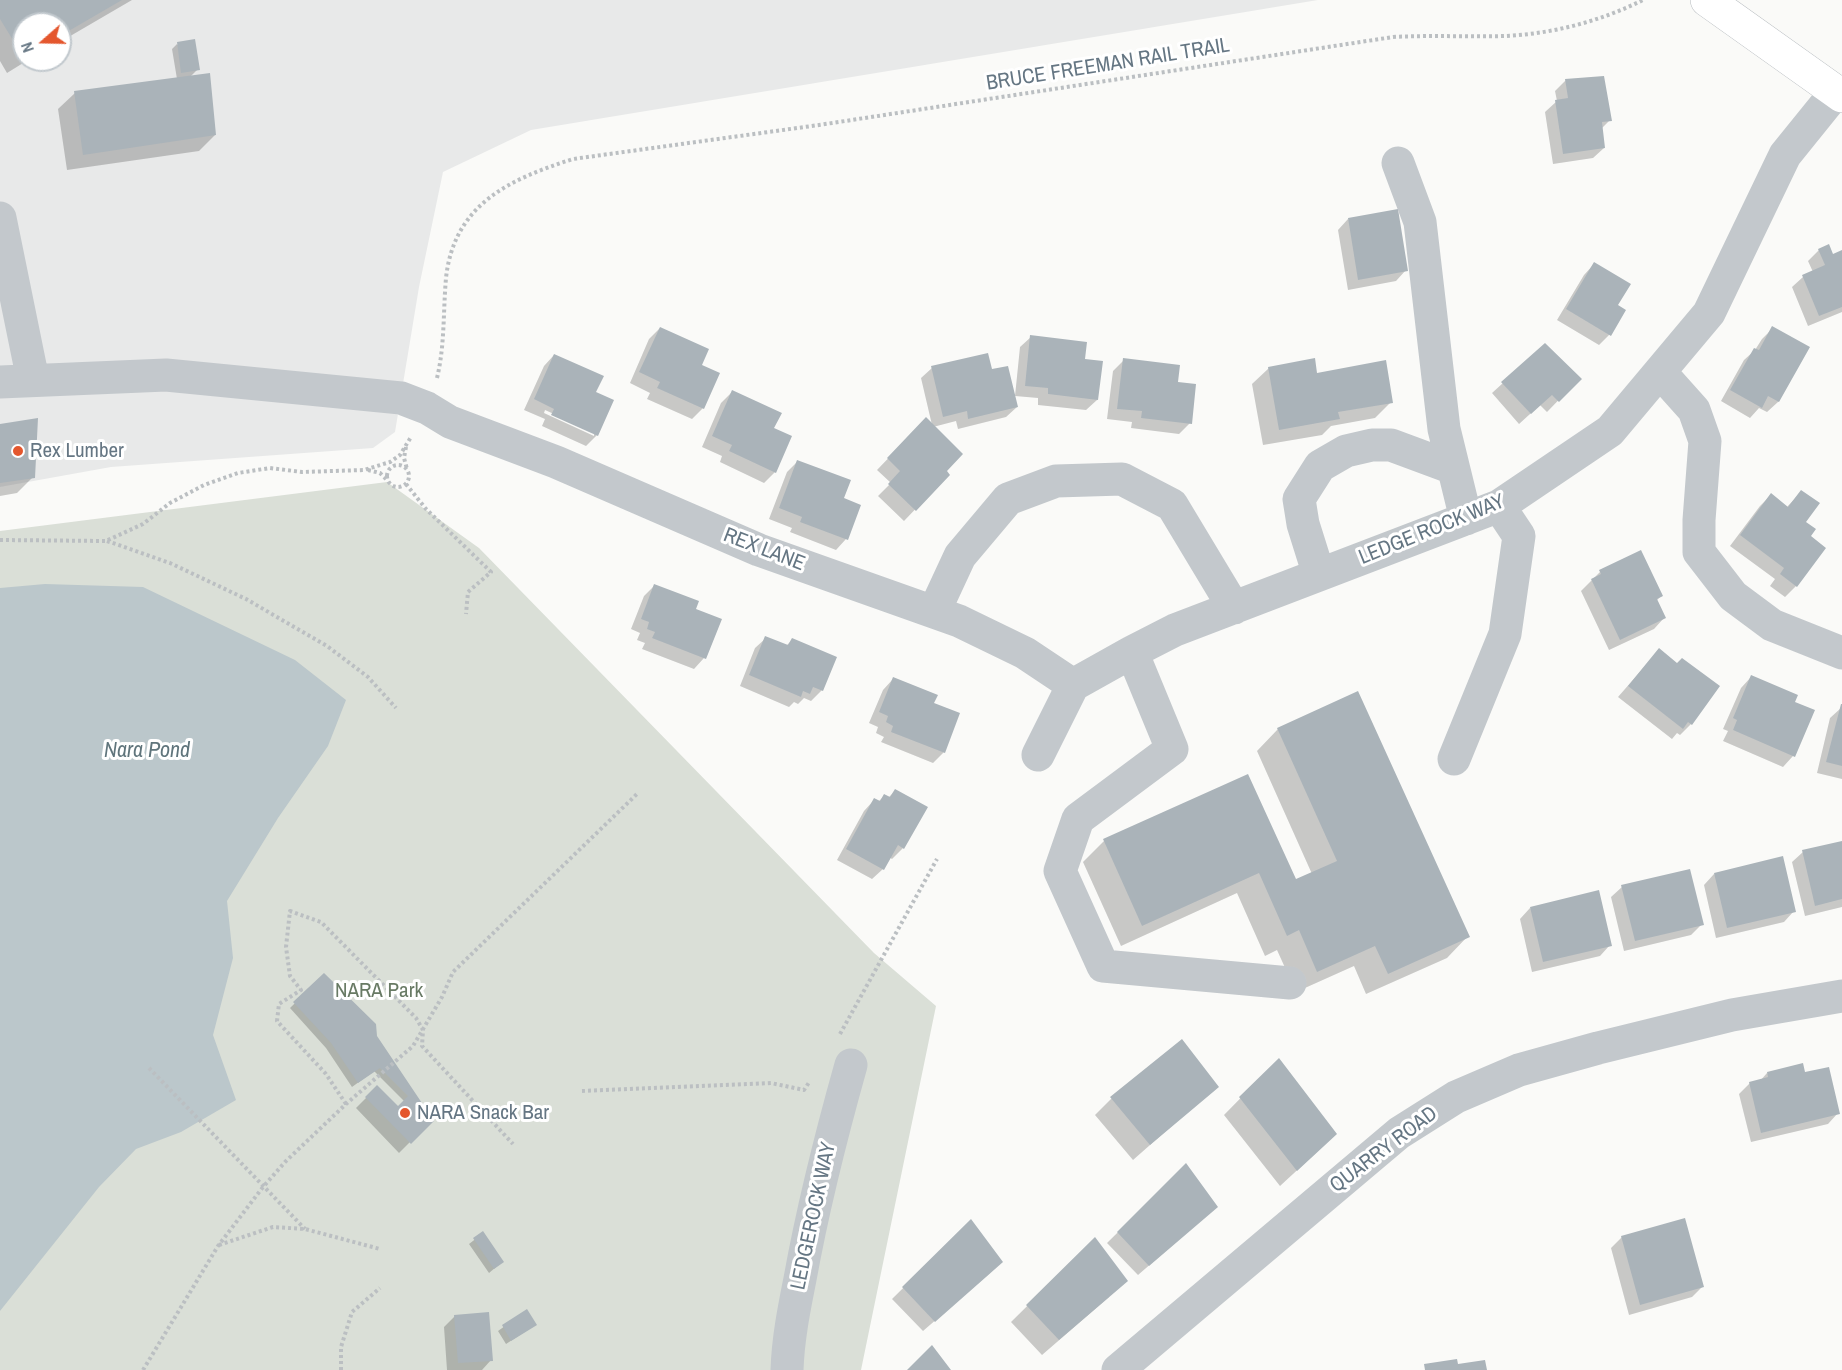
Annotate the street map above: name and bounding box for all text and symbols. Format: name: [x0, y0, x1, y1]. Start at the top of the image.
north arrow: [12, 12, 72, 72]
street label: BRUCE FREEMAN RAIL TRAIL: [985, 33, 1231, 97]
text: N: [15, 39, 39, 56]
place label: Rex Lumber: [30, 438, 124, 464]
marker: Rex Lumber: [11, 444, 25, 458]
street label: LEDGE ROCK WAY: [1355, 489, 1509, 571]
street label: REX LANE: [720, 523, 808, 577]
water label: Nara Pond: [104, 738, 190, 764]
park label: NARA Park: [335, 978, 423, 1004]
place label: NARA Snack Bar: [417, 1100, 549, 1126]
street label: QUARRY ROAD: [1325, 1101, 1443, 1199]
marker: NARA Snack Bar: [398, 1106, 412, 1120]
street label: LEDGEROCK WAY: [786, 1140, 842, 1292]

